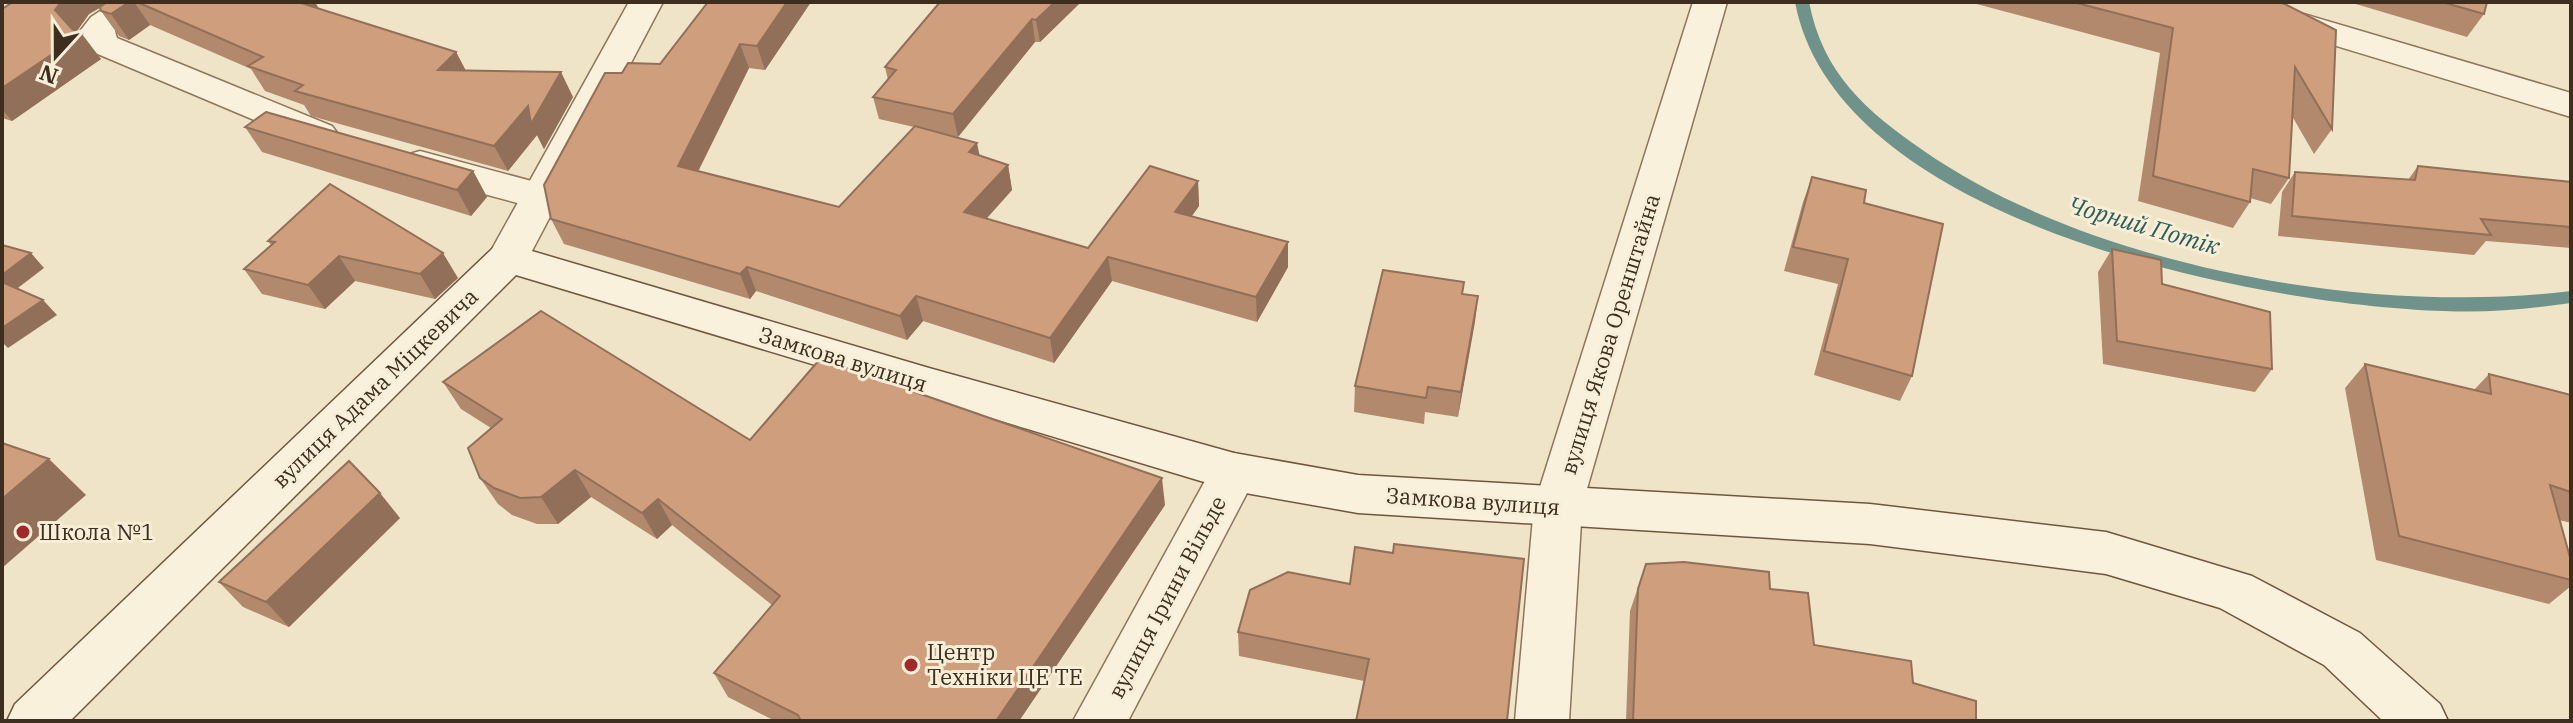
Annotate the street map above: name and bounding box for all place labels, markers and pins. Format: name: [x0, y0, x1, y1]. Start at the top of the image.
place label: Школа №1: [39, 517, 154, 546]
marker: Школа №1: [14, 523, 32, 541]
place label: Центр Техніки ЦЕ ТЕ: [927, 637, 1083, 691]
marker: Центр Техніки ЦЕ ТЕ: [902, 656, 920, 674]

